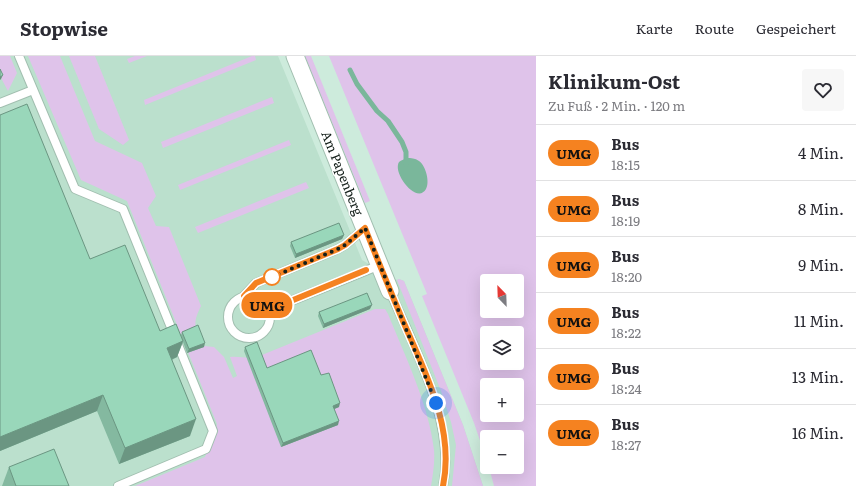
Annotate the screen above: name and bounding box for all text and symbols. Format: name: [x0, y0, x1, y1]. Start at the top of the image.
text: Stopwise: [20, 14, 108, 42]
text: Karte: [636, 18, 673, 38]
text: Route: [695, 18, 734, 38]
text: Gespeichert: [756, 18, 836, 38]
text: Klinikum-Ost: [548, 67, 680, 95]
button: heart: [802, 69, 844, 111]
text: Zu Fuß · 2 Min. · 120 m: [548, 96, 685, 115]
street label: Am Papenberg: [317, 128, 369, 219]
text: Bus: [611, 132, 639, 155]
text: 4 Min.: [798, 141, 844, 164]
text: UMG: [556, 143, 591, 163]
text: 18:15: [611, 155, 640, 174]
text: Bus: [611, 188, 639, 211]
text: 8 Min.: [798, 197, 844, 220]
text: UMG: [556, 199, 591, 219]
text: 18:19: [611, 211, 640, 230]
text: Bus: [611, 244, 639, 267]
text: 9 Min.: [798, 253, 844, 276]
text: UMG: [556, 255, 591, 275]
text: 18:20: [611, 267, 642, 286]
unlabelled marker: [263, 268, 281, 286]
north arrow: [480, 274, 524, 318]
map controls: [480, 274, 524, 474]
line badge: UMG: [244, 292, 290, 318]
text: UMG: [249, 295, 285, 315]
text: Bus: [611, 300, 639, 323]
text: 11 Min.: [794, 309, 844, 332]
text: UMG: [556, 311, 591, 331]
text: 18:22: [611, 323, 641, 342]
button: layers: [480, 326, 524, 370]
text: Bus: [611, 356, 639, 379]
text: 13 Min.: [792, 365, 844, 388]
text: UMG: [556, 367, 591, 387]
button: +: [480, 378, 524, 422]
text: 18:24: [611, 379, 642, 398]
your location: [426, 393, 446, 413]
text: Bus: [611, 412, 639, 435]
text: 16 Min.: [792, 421, 844, 444]
text: UMG: [556, 423, 591, 443]
button: −: [480, 430, 524, 474]
text: 18:27: [611, 435, 641, 454]

